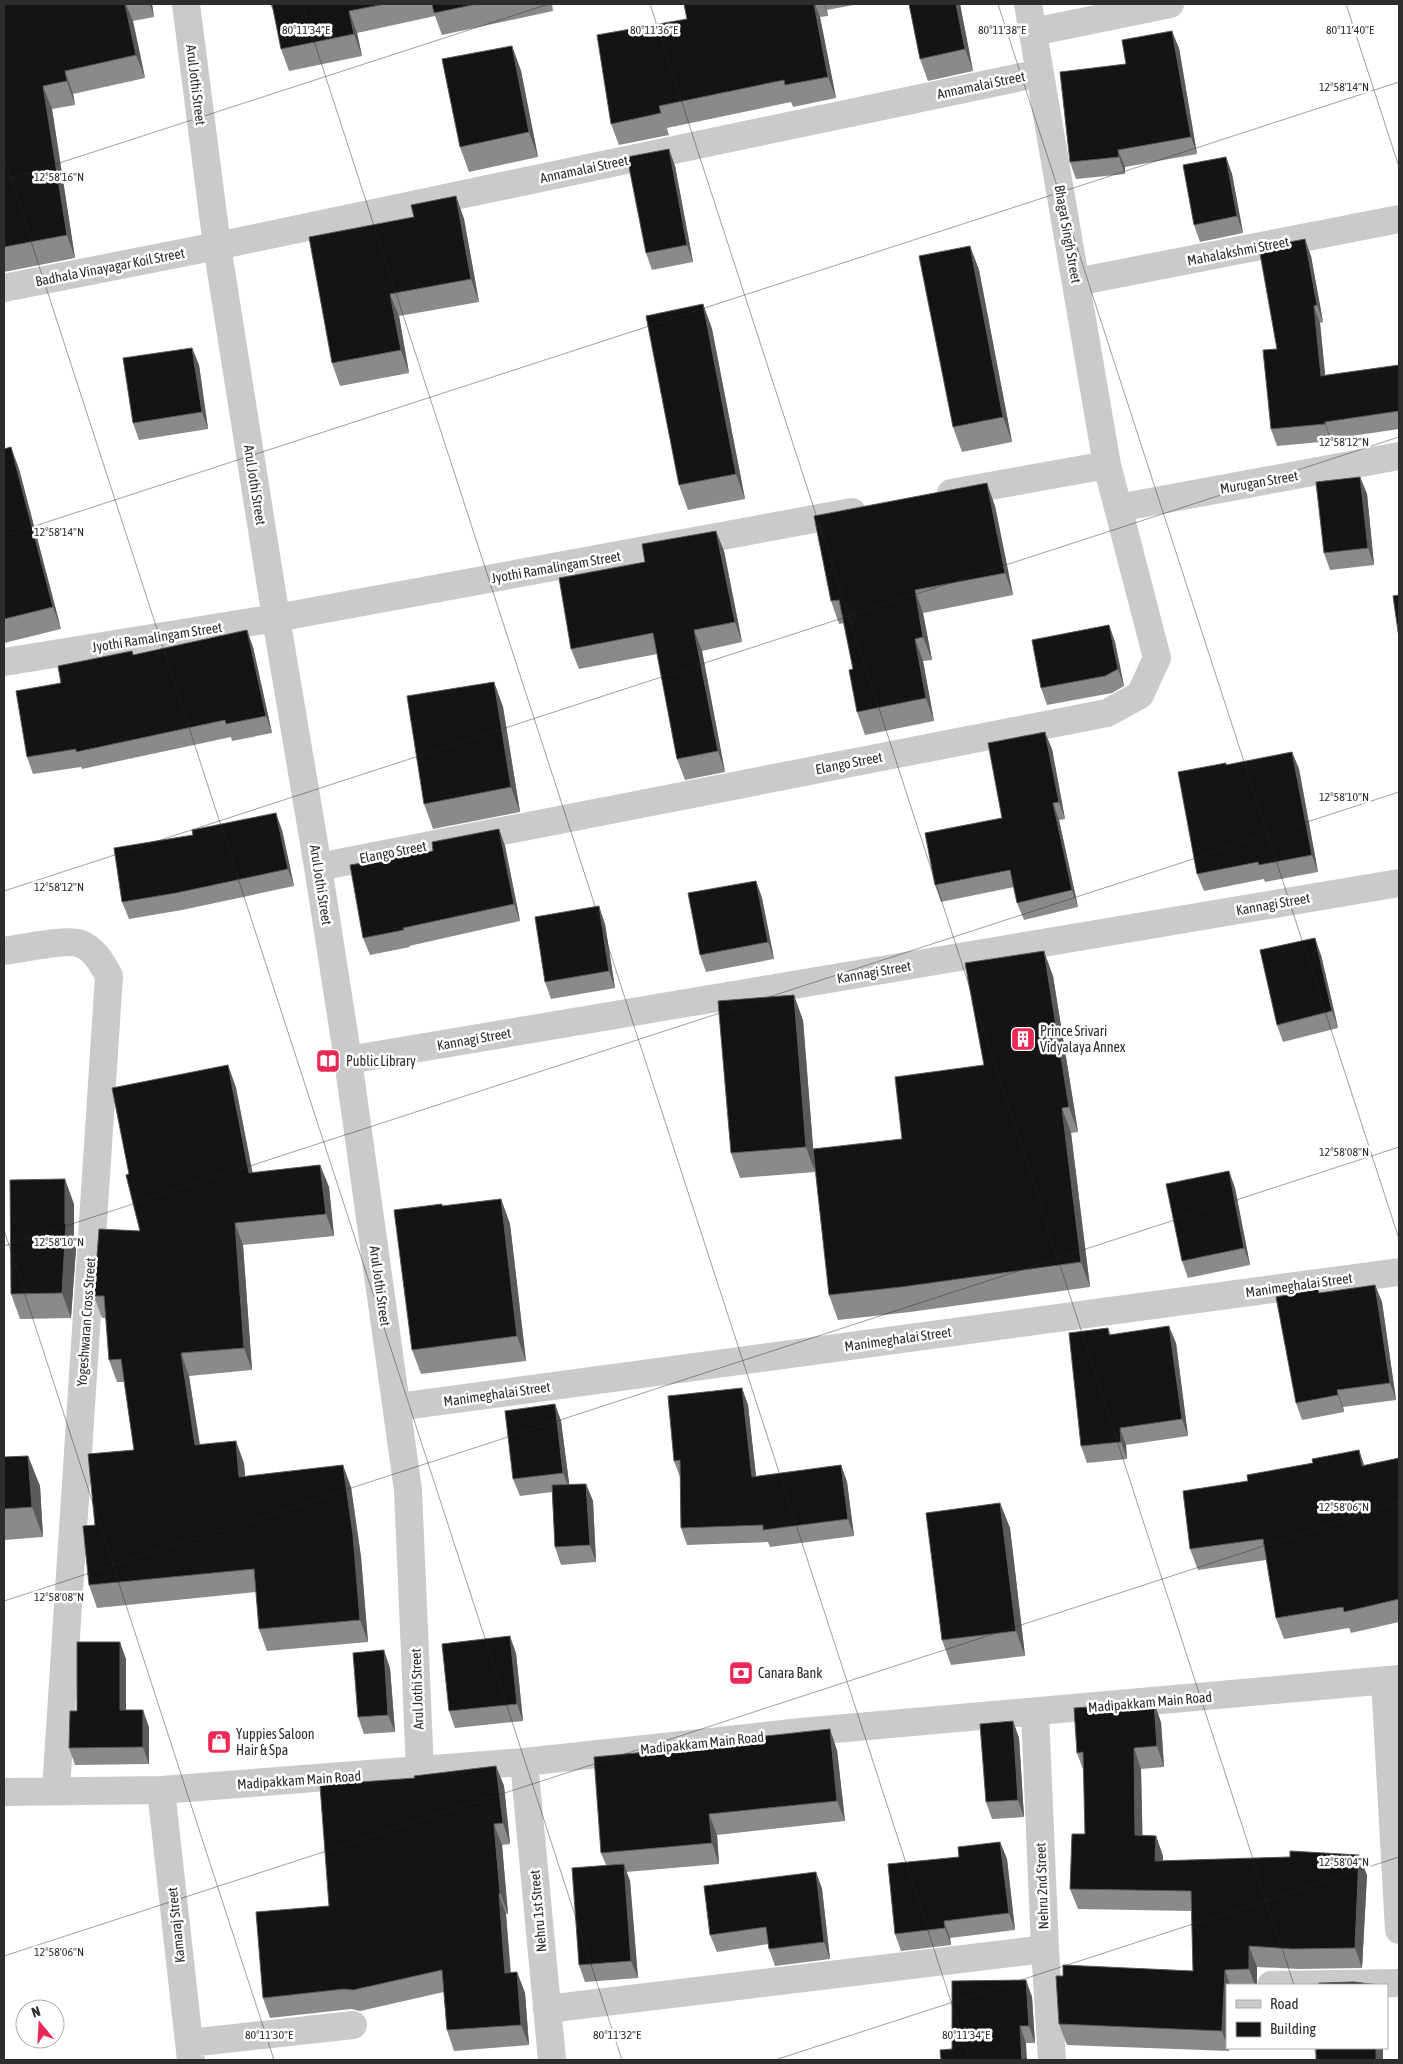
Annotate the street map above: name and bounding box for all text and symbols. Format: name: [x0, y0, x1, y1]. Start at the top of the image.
text: 80°11'34"E: [282, 23, 330, 37]
text: 80°11'36"E: [630, 23, 678, 37]
text: 80°11'38"E: [978, 23, 1026, 37]
text: 80°11'40"E: [1326, 23, 1374, 37]
street label: Arul Jothi Street: [183, 44, 209, 126]
street label: Annamalai Street: [936, 68, 1026, 102]
text: 12°58'14"N: [1319, 80, 1369, 94]
street label: Annamalai Street: [539, 152, 629, 186]
text: 12°58'16"N: [34, 170, 84, 184]
street label: Bhagat Singh Street: [1051, 184, 1085, 284]
street label: Mahalakshmi Street: [1186, 233, 1290, 269]
street label: Badhala Vinayagar Koil Street: [34, 245, 186, 289]
text: 12°58'12"N: [1319, 435, 1369, 449]
street label: Arul Jothi Street: [241, 444, 269, 526]
street label: Murugan Street: [1219, 467, 1299, 497]
text: 12°58'14"N: [34, 525, 84, 539]
street label: Jyothi Ramalingam Street: [490, 548, 622, 586]
street label: Jyothi Ramalingam Street: [91, 619, 223, 655]
street label: Elango Street: [814, 749, 884, 777]
text: 12°58'10"N: [1319, 790, 1369, 804]
street label: Elango Street: [358, 838, 428, 866]
street label: Arul Jothi Street: [307, 844, 335, 926]
text: 12°58'12"N: [34, 880, 84, 894]
street label: Kannagi Street: [1235, 890, 1311, 918]
street label: Kannagi Street: [836, 958, 912, 986]
place label: Prince Srivari Vidyalaya Annex: [1040, 1023, 1126, 1055]
street label: Kannagi Street: [436, 1025, 512, 1053]
building icon: Prince Srivari Vidyalaya Annex: [1010, 1026, 1036, 1052]
library icon: Public Library: [315, 1048, 341, 1074]
place label: Public Library: [346, 1053, 416, 1069]
text: 12°58'08"N: [1319, 1145, 1369, 1159]
text: 12°58'10"N: [34, 1235, 84, 1249]
street label: Arul Jothi Street: [366, 1245, 394, 1327]
street label: Yogeshwaran Cross Street: [74, 1257, 98, 1387]
street label: Manimeghalai Street: [1245, 1270, 1353, 1300]
street label: Manimeghalai Street: [844, 1324, 952, 1354]
street label: Manimeghalai Street: [443, 1379, 551, 1409]
text: 12°58'06"N: [1319, 1500, 1369, 1514]
text: 12°58'08"N: [34, 1590, 84, 1604]
street label: Arul Jothi Street: [408, 1648, 426, 1730]
bank icon: Canara Bank: [728, 1660, 754, 1686]
place label: Canara Bank: [758, 1665, 822, 1681]
street label: Madipakkam Main Road: [1087, 1689, 1213, 1715]
place label: Yuppies Saloon Hair & Spa: [236, 1726, 315, 1758]
shop icon: Yuppies Saloon Hair & Spa: [206, 1729, 232, 1755]
street label: Madipakkam Main Road: [639, 1729, 765, 1757]
street label: Madipakkam Main Road: [236, 1768, 362, 1792]
street label: Nehru 2nd Street: [1032, 1842, 1052, 1930]
text: 12°58'04"N: [1319, 1855, 1369, 1869]
street label: Nehru 1st Street: [526, 1869, 550, 1953]
street label: Kamaraj Street: [164, 1886, 188, 1964]
text: 12°58'06"N: [34, 1945, 84, 1959]
legend: [1226, 1984, 1388, 2049]
text: Road: [1270, 1995, 1299, 2012]
north arrow: [15, 1999, 65, 2049]
text: N: [30, 2003, 42, 2021]
text: Building: [1270, 2020, 1316, 2037]
text: 80°11'30"E: [245, 2028, 293, 2042]
text: 80°11'32"E: [593, 2028, 641, 2042]
text: 80°11'34"E: [942, 2028, 990, 2042]

